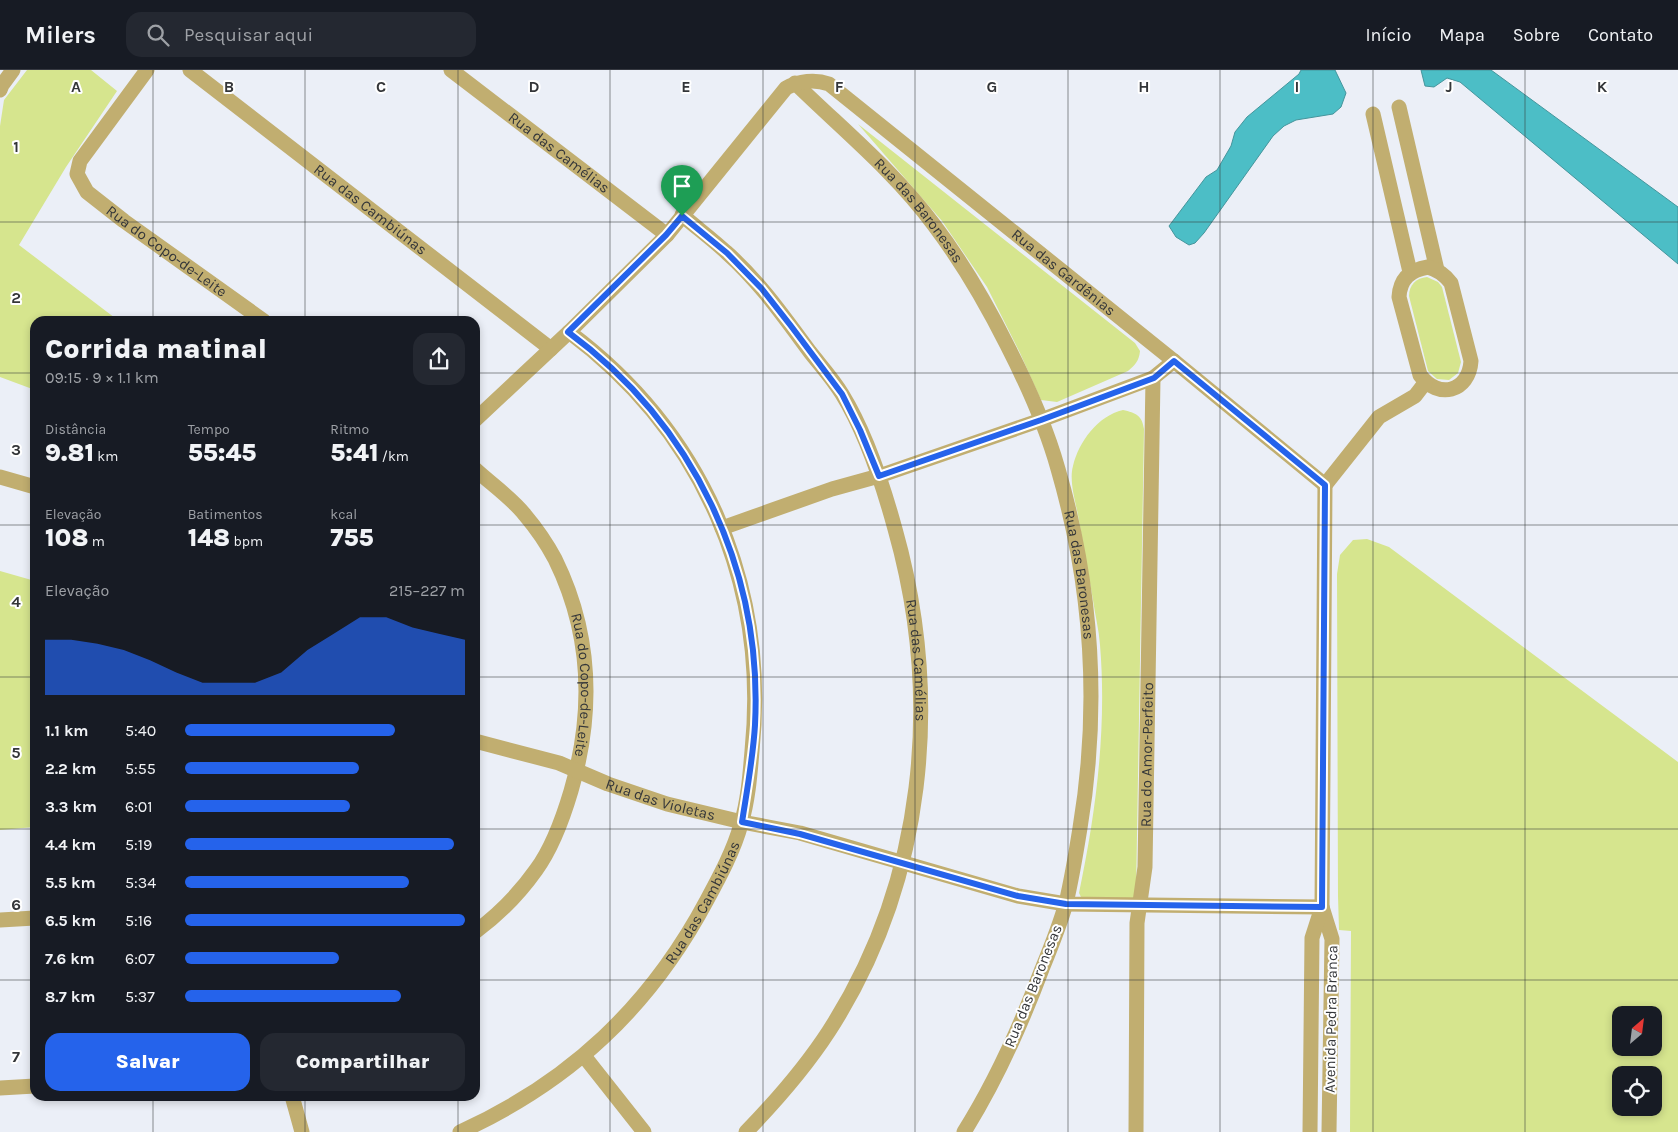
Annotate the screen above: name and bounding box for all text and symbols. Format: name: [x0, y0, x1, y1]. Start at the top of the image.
search box: [126, 12, 476, 57]
text: Milers: [25, 21, 96, 49]
icon: search: [144, 21, 172, 49]
text: Pesquisar aqui: [184, 24, 313, 46]
text: Início: [1365, 24, 1411, 46]
text: Mapa: [1439, 24, 1485, 46]
text: Sobre: [1513, 24, 1560, 46]
text: Contato: [1588, 24, 1653, 46]
text: A: [71, 77, 81, 96]
text: B: [224, 77, 234, 96]
text: C: [376, 77, 386, 96]
text: D: [529, 77, 540, 96]
text: E: [681, 77, 691, 96]
text: F: [835, 77, 844, 96]
text: G: [987, 77, 997, 96]
text: H: [1138, 77, 1150, 96]
text: I: [1295, 77, 1299, 96]
text: J: [1445, 77, 1453, 96]
text: K: [1597, 77, 1608, 96]
street label: Rua das Camélias: [505, 108, 613, 197]
text: 1: [13, 137, 19, 156]
street label: Rua das Baronesas: [870, 154, 967, 266]
street label: Rua das Cambiúnas: [310, 160, 430, 259]
pin: [661, 165, 703, 216]
icon: arrive: [668, 172, 696, 200]
street label: Rua do Copo-de-Leite: [102, 201, 230, 301]
street label: Rua das Gardênias: [1008, 225, 1119, 320]
text: 2: [11, 288, 21, 307]
text: Corrida matinal: [45, 332, 267, 365]
button: share: [413, 333, 465, 385]
text: 09:15 · 9 × 1.1 km: [45, 368, 159, 387]
text: Distância: [45, 421, 106, 438]
text: Tempo: [188, 421, 230, 438]
text: Ritmo: [330, 421, 369, 438]
text: 9.81: [45, 438, 94, 467]
text: 55:45: [188, 438, 256, 467]
text: 5:41: [330, 438, 379, 467]
text: 3: [11, 440, 21, 459]
text: km: [94, 448, 118, 465]
text: /km: [379, 448, 409, 465]
text: Elevação: [45, 506, 101, 523]
text: Batimentos: [188, 506, 263, 523]
text: kcal: [330, 506, 357, 523]
street label: Rua das Baronesas: [1060, 508, 1098, 640]
text: 108: [45, 523, 88, 552]
text: 148: [188, 523, 230, 552]
text: 755: [330, 523, 374, 552]
text: m: [88, 533, 105, 550]
text: bpm: [230, 533, 263, 550]
text: Elevação: [45, 581, 109, 600]
text: 215–227 m: [389, 581, 465, 600]
text: 4: [11, 592, 21, 611]
street label: Rua das Camélias: [902, 598, 930, 721]
street label: Rua do Copo-de-Leite: [567, 611, 595, 758]
street label: Rua do Amor-Perfeito: [1137, 682, 1157, 827]
text: 1.1 km: [45, 721, 89, 740]
text: 5:40: [125, 721, 156, 740]
text: 5: [11, 743, 21, 762]
text: 2.2 km: [45, 759, 97, 778]
text: 5:55: [125, 759, 156, 778]
street label: Rua das Violetas: [603, 775, 717, 824]
text: 3.3 km: [45, 797, 97, 816]
text: 6:01: [125, 797, 153, 816]
text: 4.4 km: [45, 835, 96, 854]
text: 5:19: [125, 835, 152, 854]
street label: Rua das Cambiúnas: [661, 839, 744, 968]
text: 5.5 km: [45, 873, 96, 892]
text: 5:34: [125, 873, 156, 892]
text: 6: [11, 895, 21, 914]
text: 6.5 km: [45, 911, 96, 930]
text: 5:16: [125, 911, 152, 930]
street label: Rua das Baronesas: [1000, 922, 1066, 1050]
street label: Avenida Pedra Branca: [1321, 945, 1341, 1093]
text: 7.6 km: [45, 949, 95, 968]
text: 6:07: [125, 949, 155, 968]
text: 8.7 km: [45, 987, 95, 1006]
text: 5:37: [125, 987, 155, 1006]
north arrow: [1612, 1006, 1662, 1056]
map controls: [1612, 1006, 1662, 1116]
button: Salvar: [45, 1033, 250, 1091]
button: Compartilhar: [260, 1033, 465, 1091]
text: 7: [12, 1047, 20, 1066]
button: locate: [1612, 1066, 1662, 1116]

